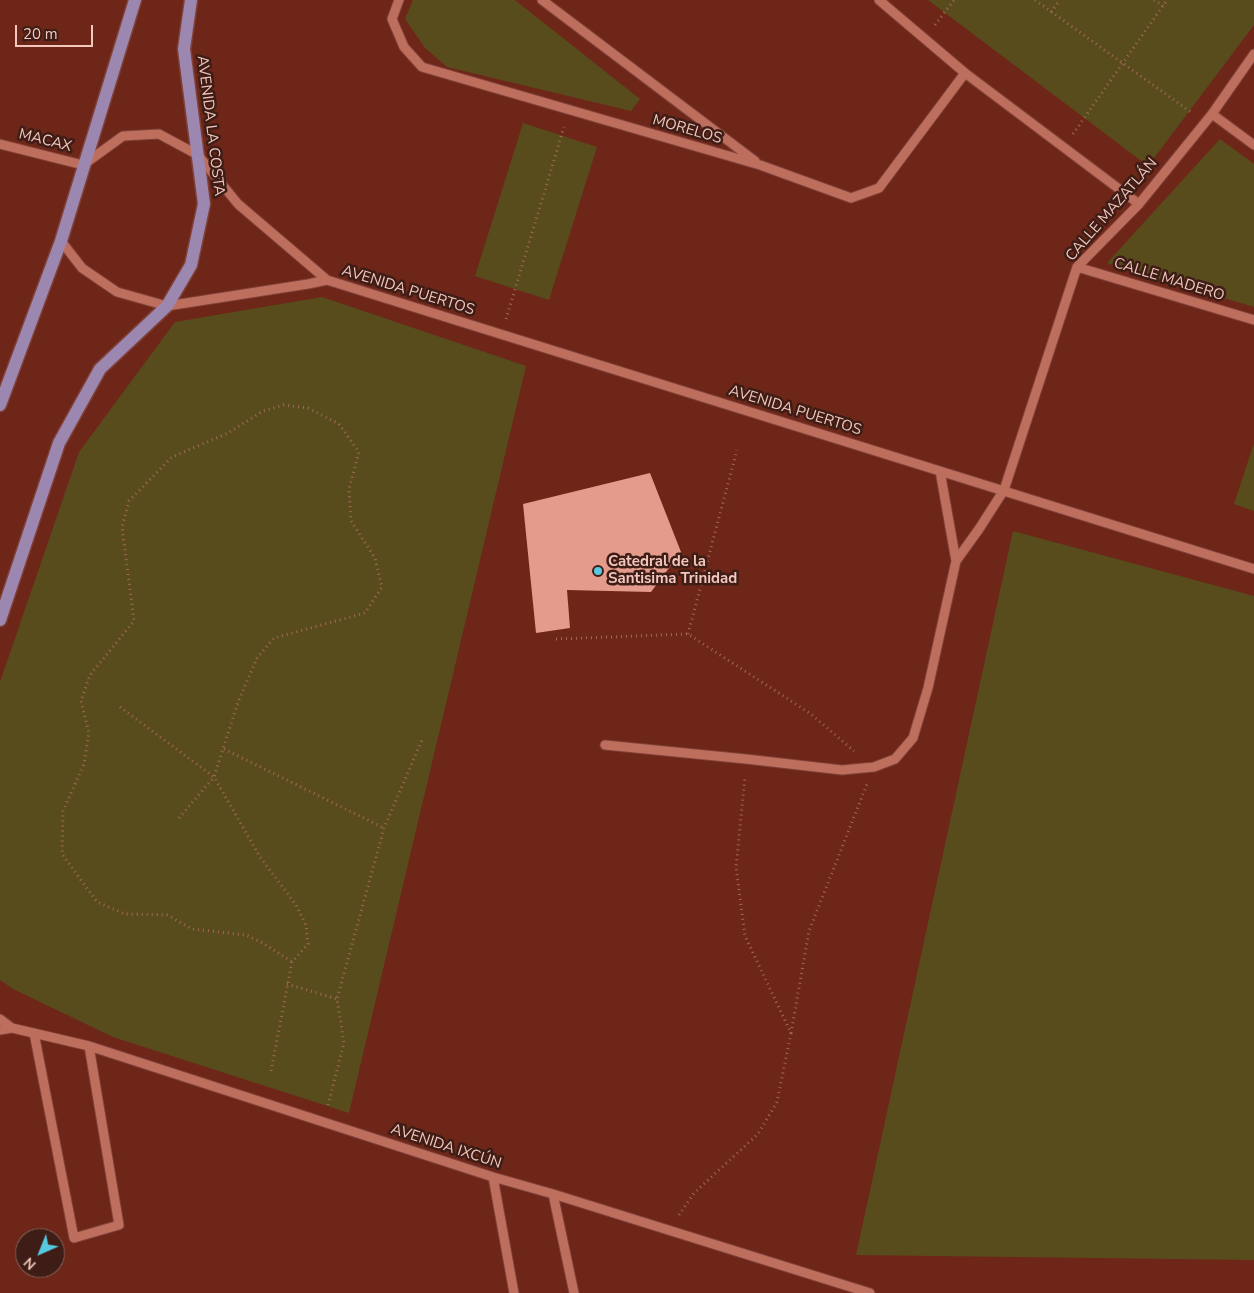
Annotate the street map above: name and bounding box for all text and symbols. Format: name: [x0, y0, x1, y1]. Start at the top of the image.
scale bar: [18, 15, 95, 47]
text: 20 m: [23, 24, 58, 44]
street label: AVENIDA LA COSTA: [192, 55, 228, 197]
street label: MORELOS: [650, 112, 724, 148]
street label: MACAX: [17, 126, 73, 156]
street label: CALLE MAZATLÁN: [1062, 155, 1162, 265]
street label: CALLE MADERO: [1111, 255, 1227, 305]
street label: AVENIDA PUERTOS: [339, 262, 477, 320]
street label: AVENIDA PUERTOS: [726, 382, 864, 440]
place label: Catedral de la Santisima Trinidad: [608, 553, 737, 588]
marker: Catedral de la Santisima Trinidad: [592, 565, 604, 577]
street label: AVENIDA IXCÚN: [388, 1121, 504, 1173]
north arrow: [15, 1228, 65, 1278]
text: N: [20, 1253, 40, 1274]

